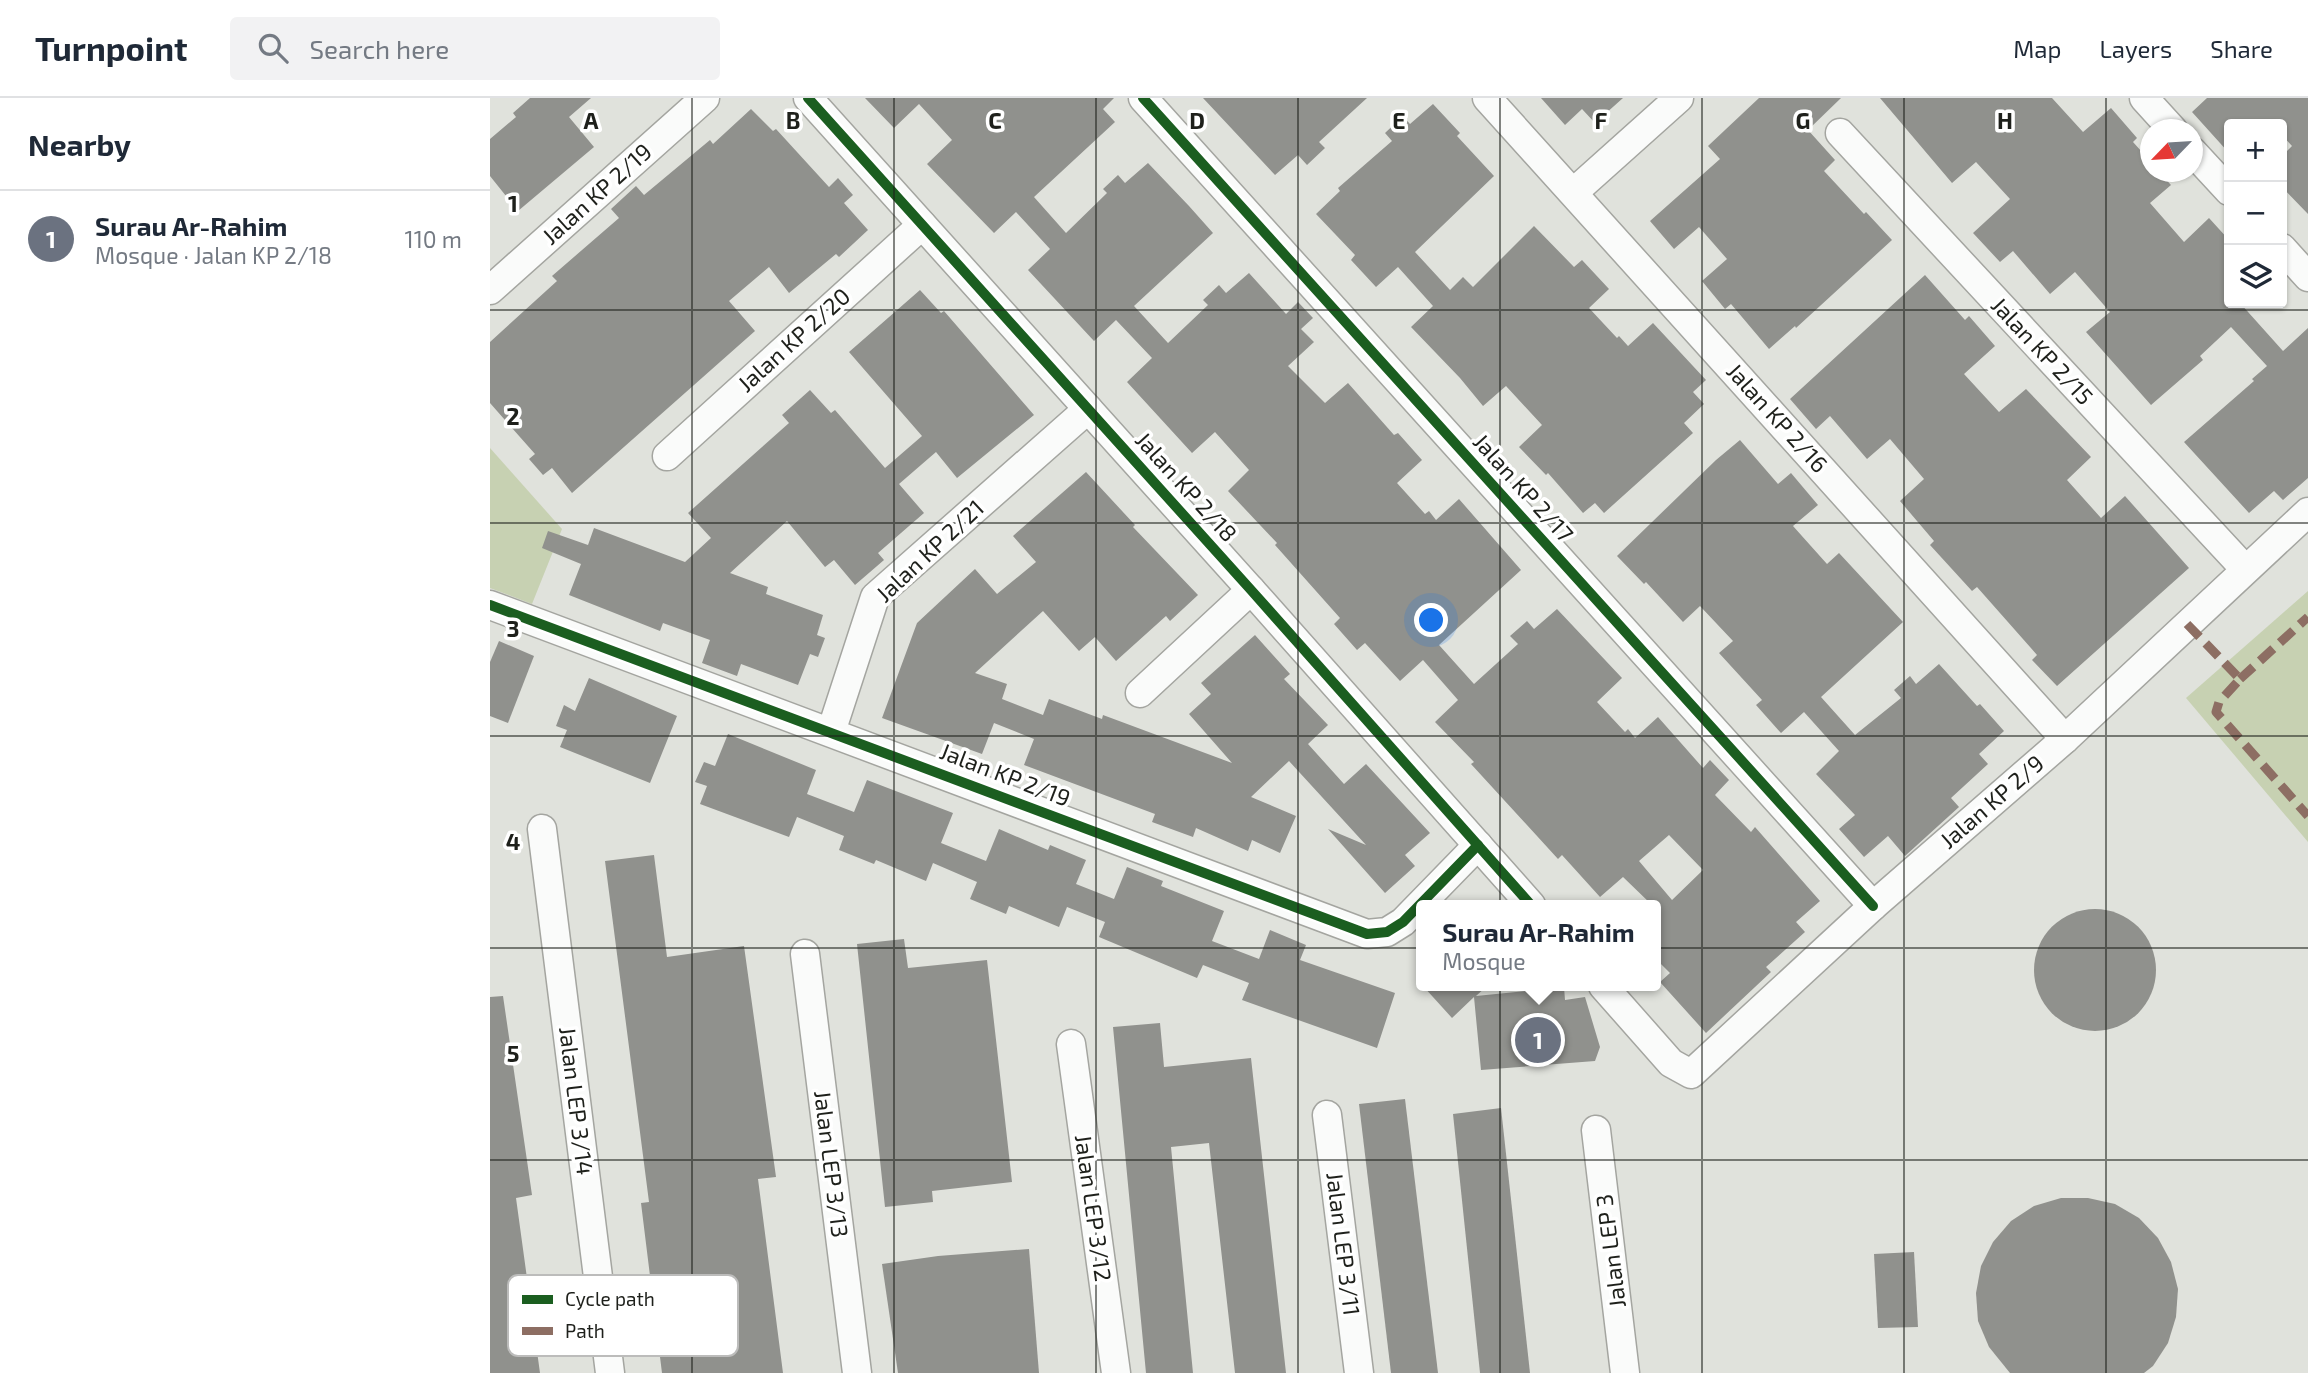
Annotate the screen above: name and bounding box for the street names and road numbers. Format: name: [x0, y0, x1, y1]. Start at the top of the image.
street label: Jalan KP 2/19: [536, 137, 657, 250]
street label: Jalan KP 2/20: [731, 281, 855, 397]
street label: Jalan KP 2/15: [1986, 291, 2100, 410]
street label: Jalan KP 2/16: [1721, 357, 1834, 478]
street label: Jalan KP 2/18: [1130, 426, 1243, 547]
street label: Jalan KP 2/17: [1468, 427, 1580, 547]
street label: Jalan KP 2/21: [870, 493, 989, 607]
street label: Jalan KP 2/19: [936, 736, 1075, 812]
street label: Jalan KP 2/9: [1934, 749, 2049, 854]
street label: Jalan LEP 3/14: [554, 1025, 600, 1177]
street label: Jalan LEP 3/13: [809, 1089, 855, 1239]
street label: Jalan LEP 3/12: [1070, 1133, 1118, 1283]
street label: Jalan LEP 3/11: [1321, 1171, 1367, 1317]
street label: Jalan LEP 3: [1589, 1193, 1631, 1309]

